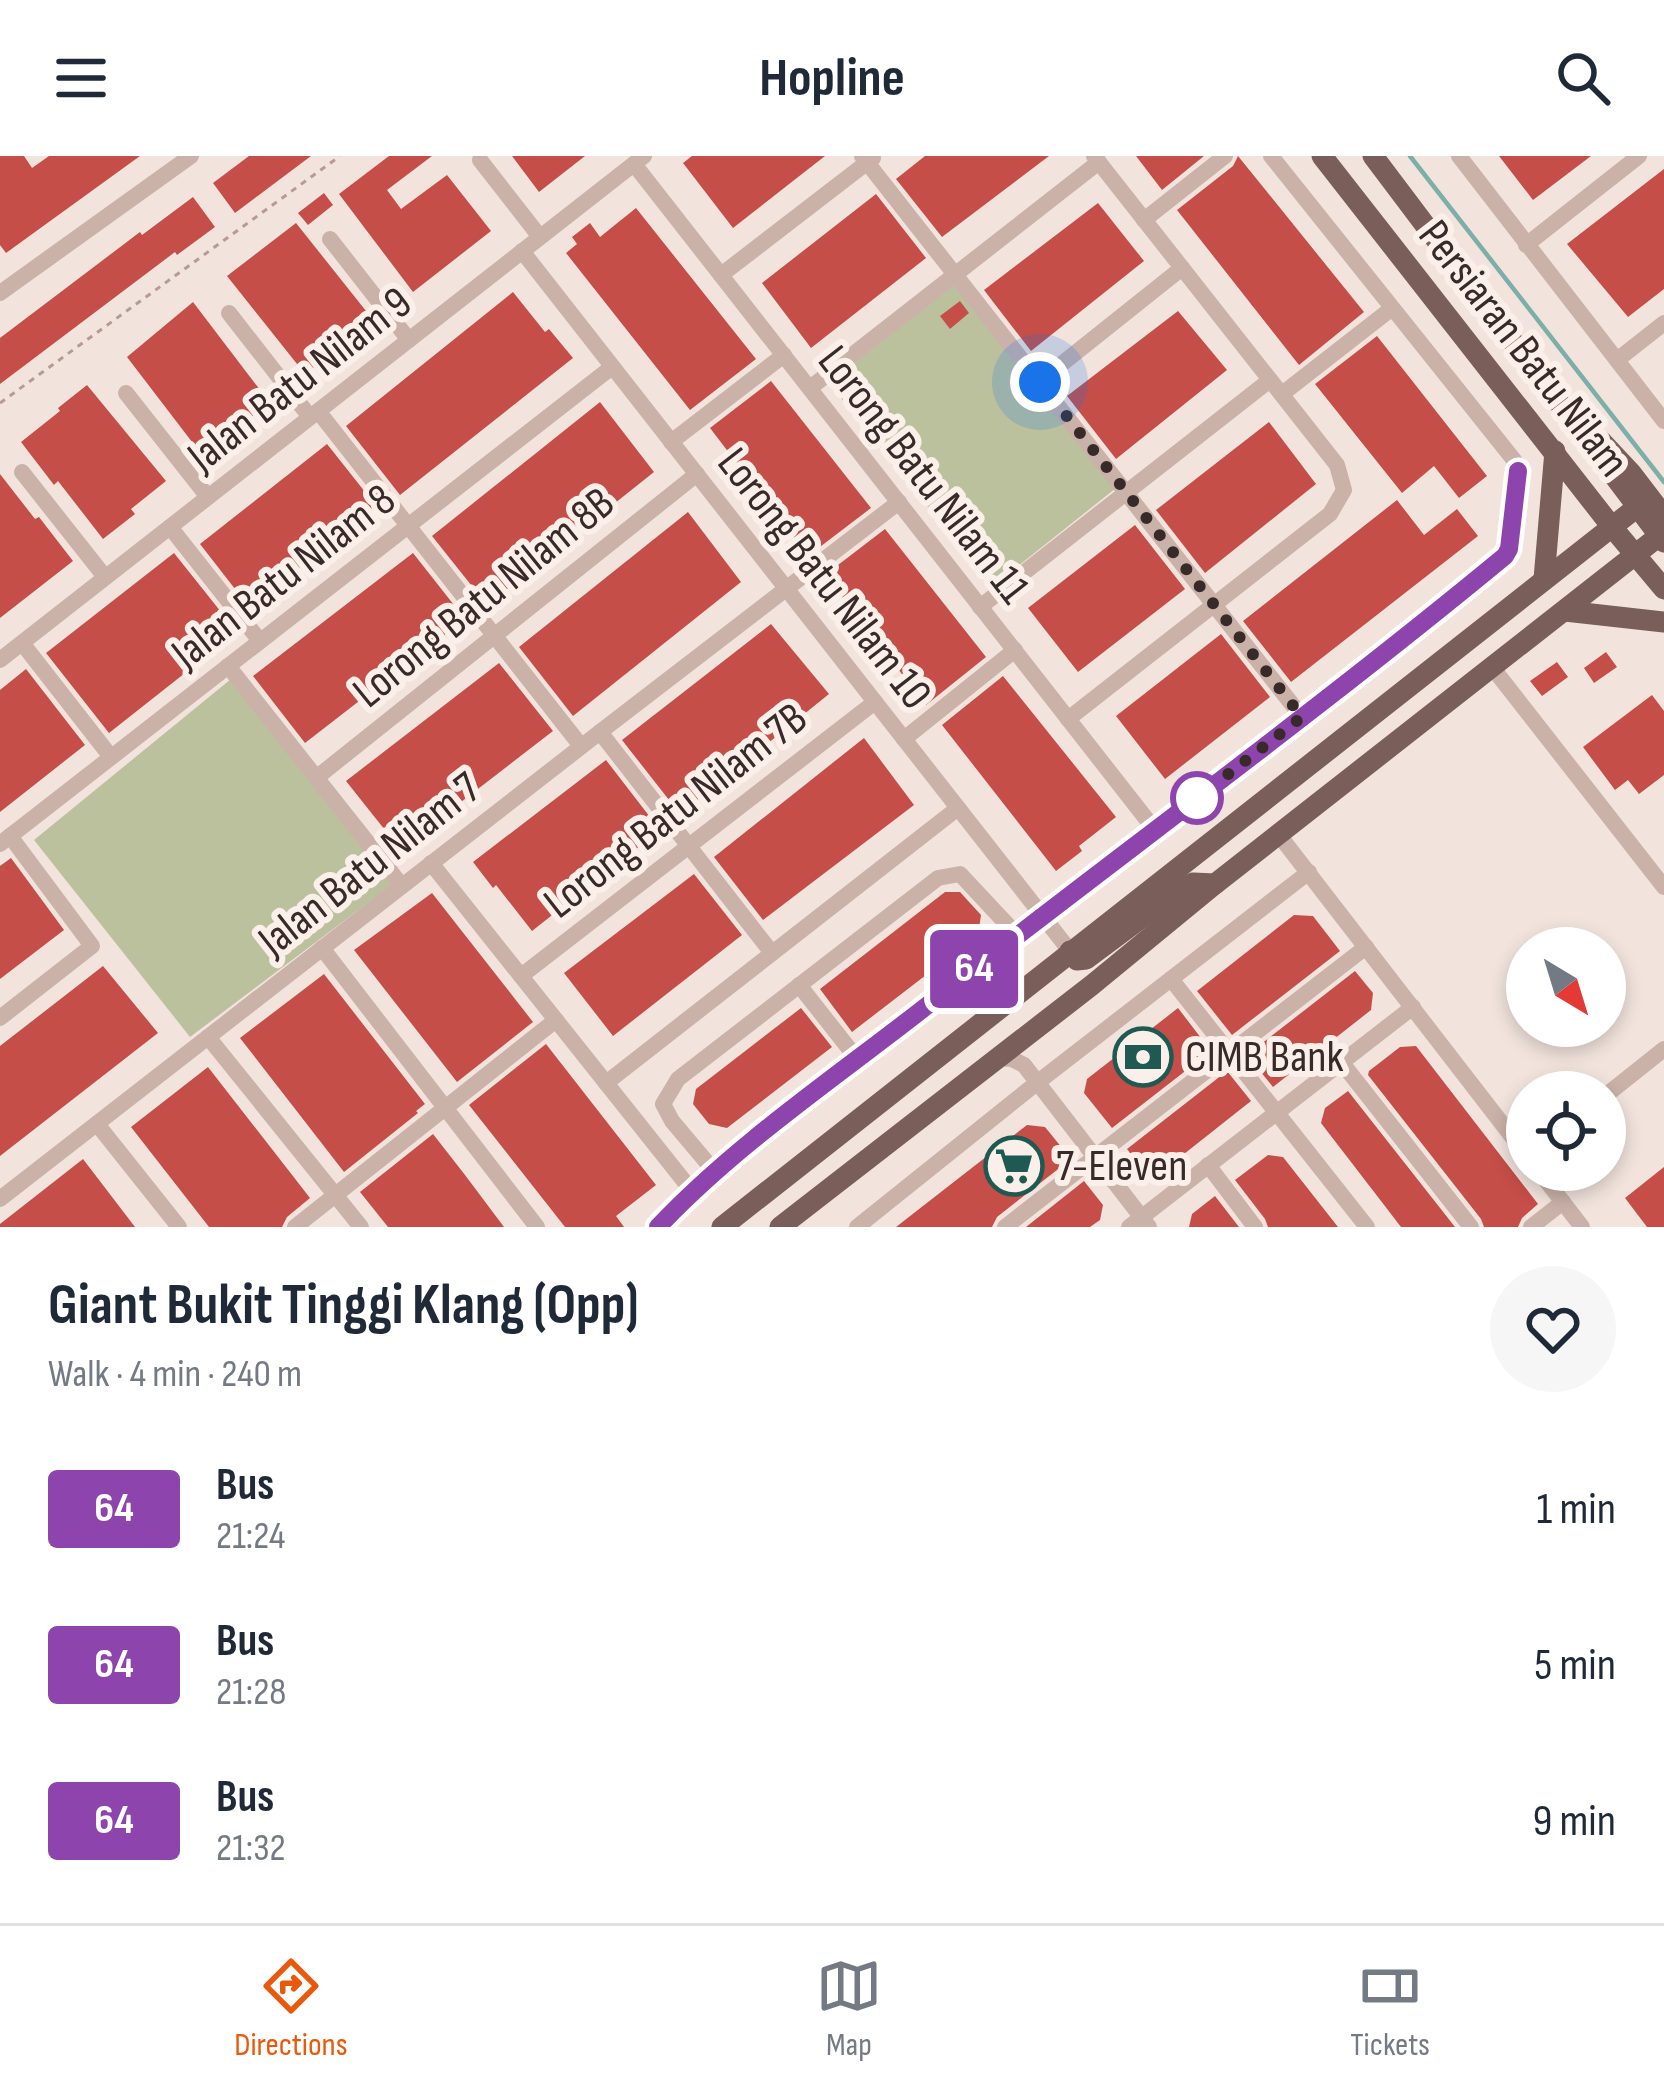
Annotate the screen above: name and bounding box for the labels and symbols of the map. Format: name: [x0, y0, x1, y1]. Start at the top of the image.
street label: Persiaran Batu Nilam: [1406, 210, 1640, 488]
street label: Jalan Batu Nilam 9: [176, 276, 423, 485]
street label: Lorong Batu Nilam 11: [805, 335, 1041, 615]
your location: [1010, 352, 1070, 412]
street label: Lorong Batu Nilam 10: [705, 438, 943, 720]
street label: Jalan Batu Nilam 8: [160, 473, 407, 682]
street label: Lorong Batu Nilam 8B: [342, 476, 626, 720]
street label: Lorong Batu Nilam 7B: [534, 691, 818, 931]
street label: Jalan Batu Nilam 7: [247, 761, 492, 969]
unlabelled marker: [1172, 773, 1222, 823]
north arrow: [1506, 927, 1626, 1047]
line badge: 64: [920, 930, 1028, 1008]
bank icon: CIMB Bank: [1112, 1026, 1174, 1088]
place label: CIMB Bank: [1185, 1030, 1344, 1085]
supermarket icon: 7-Eleven: [983, 1135, 1045, 1197]
place label: 7-Eleven: [1056, 1139, 1187, 1194]

